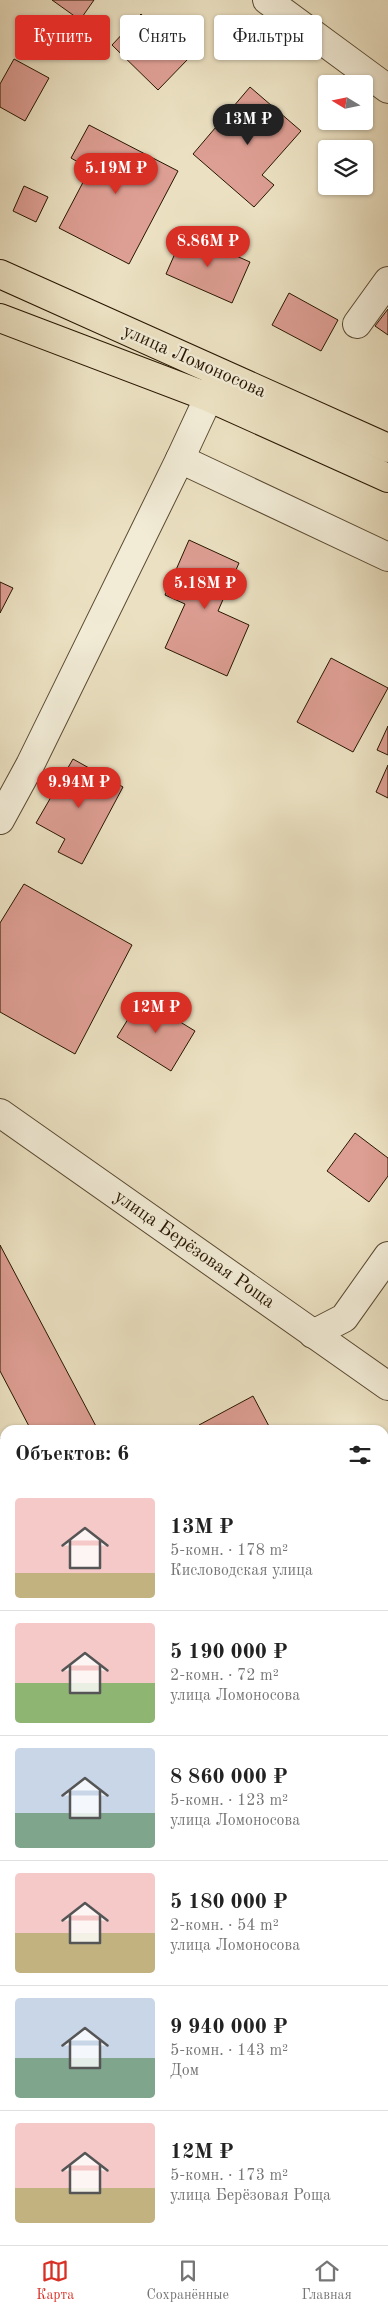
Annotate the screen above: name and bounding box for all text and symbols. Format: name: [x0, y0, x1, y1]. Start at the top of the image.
chip: Купить: [15, 15, 110, 60]
chip: Снять: [120, 15, 204, 60]
chip: Фильтры: [214, 15, 322, 60]
north arrow: [318, 75, 372, 130]
map controls: [318, 75, 373, 195]
pin: 13M ₽: [213, 104, 283, 146]
text: 13M ₽: [224, 112, 272, 128]
button: layers: [318, 140, 373, 195]
pin: 5.19M ₽: [70, 152, 162, 195]
text: 5.19M ₽: [85, 161, 147, 177]
pin: 8.86M ₽: [162, 226, 254, 268]
text: 8.86M ₽: [177, 234, 239, 250]
street label: улица Ломоносова: [120, 322, 269, 402]
pin: 5.18M ₽: [159, 568, 251, 610]
text: 5.18M ₽: [174, 576, 236, 592]
pin: 9.94M ₽: [33, 766, 125, 809]
text: 9.94M ₽: [48, 775, 110, 791]
pin: 12M ₽: [121, 992, 191, 1034]
text: 12M ₽: [132, 1000, 180, 1016]
street label: улица Берёзовая Роща: [110, 1187, 278, 1313]
icon: filters: [346, 1441, 374, 1469]
text: Объектов: 6: [15, 1444, 129, 1465]
text: 13M ₽: [170, 1517, 234, 1538]
icon: home: [55, 1518, 115, 1578]
text: 5-комн. · 178 m²: [170, 1543, 288, 1559]
text: Кисловодская улица: [170, 1563, 313, 1579]
text: 5 190 000 ₽: [170, 1642, 288, 1663]
icon: home: [55, 1643, 115, 1703]
text: 2-комн. · 72 m²: [170, 1668, 279, 1684]
text: улица Ломоносова: [170, 1688, 300, 1704]
text: 8 860 000 ₽: [170, 1767, 288, 1788]
icon: home: [55, 1768, 115, 1828]
text: 5-комн. · 123 m²: [170, 1793, 288, 1809]
text: улица Ломоносова: [170, 1813, 300, 1829]
text: 5 180 000 ₽: [170, 1892, 288, 1913]
icon: home: [55, 1893, 115, 1953]
text: 2-комн. · 54 m²: [170, 1918, 279, 1934]
text: улица Ломоносова: [170, 1938, 300, 1954]
text: 9 940 000 ₽: [170, 2017, 288, 2038]
icon: home: [55, 2018, 115, 2078]
text: 5-комн. · 143 m²: [170, 2043, 288, 2059]
text: Дом: [170, 2063, 199, 2079]
text: 12M ₽: [170, 2142, 234, 2163]
icon: home: [55, 2143, 115, 2203]
text: 5-комн. · 173 m²: [170, 2168, 288, 2184]
text: улица Берёзовая Роща: [170, 2188, 331, 2204]
tab: Карта: [36, 2257, 74, 2304]
tab: Сохранённые: [146, 2257, 229, 2304]
tab: Главная: [301, 2257, 352, 2304]

